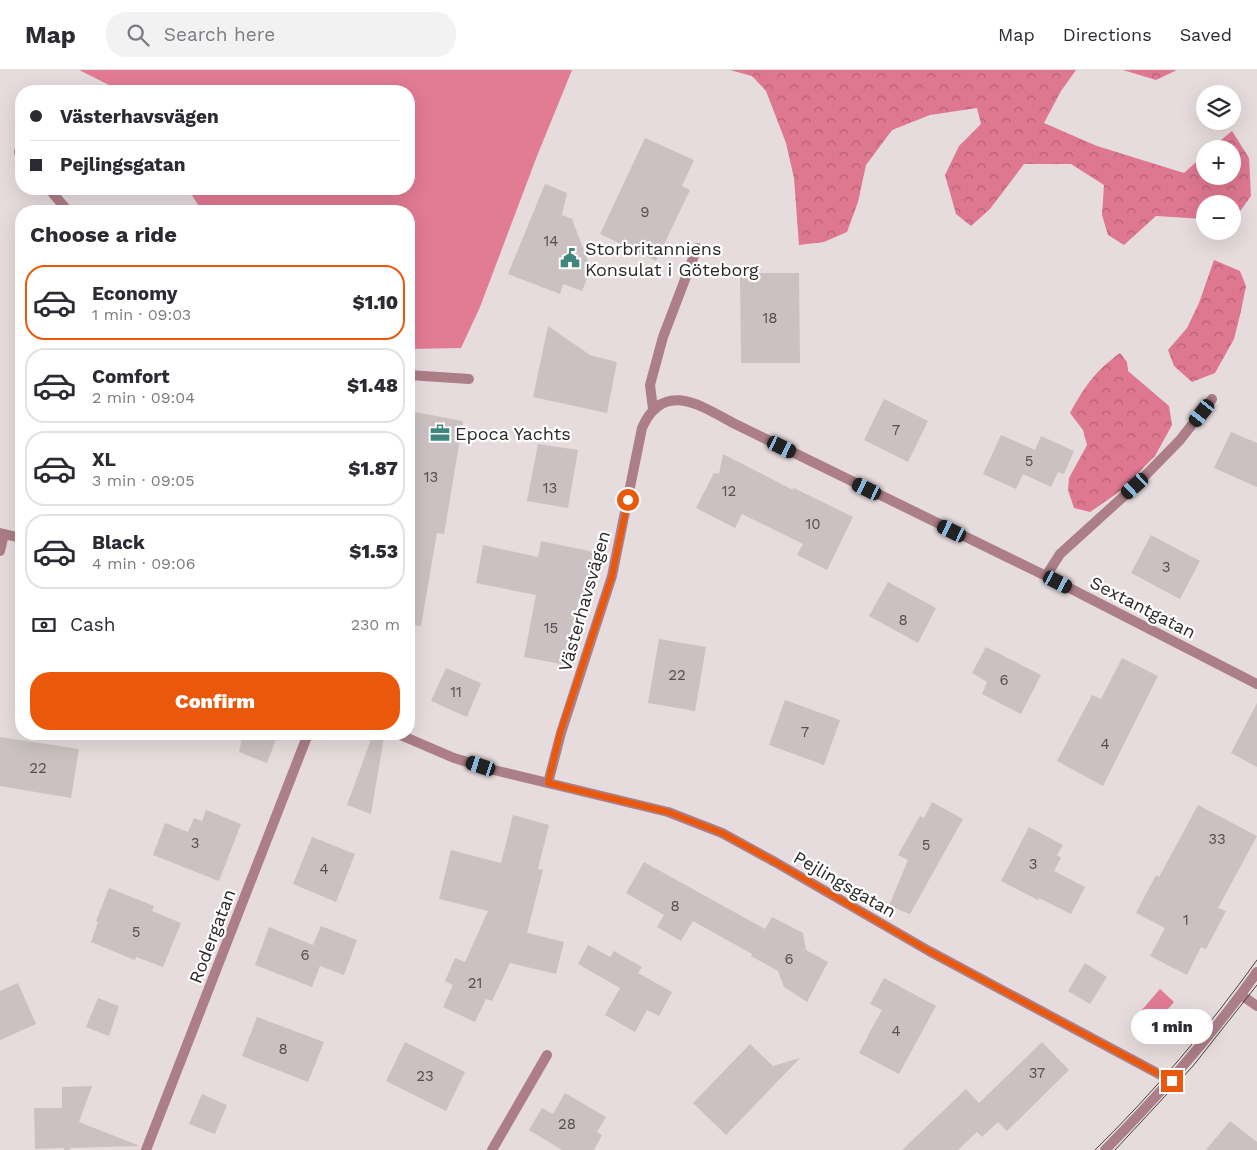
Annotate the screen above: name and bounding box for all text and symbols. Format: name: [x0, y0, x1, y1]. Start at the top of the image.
search box: [106, 12, 456, 57]
text: Map: [25, 21, 76, 49]
icon: search: [124, 21, 152, 49]
text: Search here: [164, 23, 275, 46]
text: Map: [998, 24, 1035, 45]
text: Directions: [1063, 24, 1152, 45]
text: Saved: [1180, 24, 1232, 45]
map controls: [1196, 85, 1241, 240]
button: layers: [1196, 85, 1241, 130]
text: Västerhavsvägen: [60, 105, 219, 128]
button: +: [1196, 140, 1241, 185]
text: Pejlingsgatan: [60, 153, 186, 176]
button: −: [1196, 195, 1241, 240]
house number: 9: [640, 203, 650, 221]
text: Choose a ride: [30, 222, 177, 247]
house number: 14: [543, 232, 559, 250]
place label: Storbritanniens Konsulat i Göteborg: [585, 238, 759, 280]
public building icon: Storbritanniens Konsulat i Göteborg: [559, 247, 581, 269]
icon: car: [32, 280, 77, 325]
text: Economy: [92, 282, 177, 305]
text: $1.10: [353, 291, 398, 314]
text: 1 min · 09:03: [92, 305, 191, 324]
house number: 18: [762, 309, 778, 327]
icon: car: [32, 363, 77, 408]
text: Comfort: [92, 365, 170, 388]
text: $1.48: [347, 374, 398, 397]
text: 2 min · 09:04: [92, 388, 195, 407]
car: [1186, 397, 1217, 429]
house number: 7: [892, 421, 900, 439]
office icon: Epoca Yachts: [429, 422, 451, 444]
place label: Epoca Yachts: [455, 423, 571, 444]
car: [765, 434, 798, 460]
icon: car: [32, 446, 77, 491]
text: XL: [92, 448, 116, 471]
house number: 5: [1025, 452, 1033, 470]
text: $1.87: [348, 457, 398, 480]
house number: 13: [424, 468, 438, 486]
car: [1118, 470, 1151, 502]
text: 3 min · 09:05: [92, 471, 195, 490]
car: [850, 476, 883, 502]
house number: 13: [543, 479, 557, 497]
house number: 12: [722, 482, 736, 500]
route start: [617, 489, 639, 511]
house number: 10: [805, 515, 821, 533]
car: [935, 518, 968, 544]
street label: Västerhavsvägen: [554, 528, 614, 674]
icon: car: [32, 529, 77, 574]
text: Black: [92, 531, 145, 554]
text: $1.53: [349, 540, 398, 563]
text: 4 min · 09:06: [92, 554, 195, 573]
house number: 3: [1162, 558, 1170, 576]
car: [1041, 569, 1074, 595]
street label: Sextantgatan: [1087, 571, 1199, 643]
icon: cash: [30, 611, 58, 639]
house number: 8: [898, 611, 908, 629]
text: Cash: [70, 613, 116, 636]
text: 230 m: [351, 615, 400, 634]
house number: 15: [544, 619, 558, 637]
house number: 22: [668, 666, 686, 684]
house number: 6: [999, 671, 1009, 689]
button: Confirm: [30, 672, 400, 730]
house number: 11: [450, 683, 462, 701]
house number: 7: [801, 723, 809, 741]
house number: 4: [1100, 735, 1110, 753]
car: [464, 754, 497, 778]
house number: 22: [29, 759, 47, 777]
house number: 33: [1208, 830, 1226, 848]
house number: 3: [191, 834, 199, 852]
house number: 5: [922, 836, 930, 854]
street label: Pejlingsgatan: [790, 846, 900, 922]
house number: 3: [1029, 855, 1037, 873]
house number: 4: [319, 860, 329, 878]
street label: Rodergatan: [184, 886, 240, 986]
house number: 8: [670, 897, 680, 915]
house number: 1: [1183, 911, 1189, 929]
house number: 5: [132, 923, 140, 941]
house number: 6: [300, 946, 310, 964]
house number: 6: [784, 950, 794, 968]
house number: 21: [468, 974, 482, 992]
callout: 1 min: [1131, 1008, 1213, 1044]
text: 1 min: [1151, 1017, 1193, 1036]
house number: 4: [891, 1022, 901, 1040]
house number: 8: [278, 1040, 288, 1058]
house number: 37: [1029, 1064, 1045, 1082]
house number: 23: [416, 1067, 434, 1085]
route end: [1161, 1070, 1183, 1092]
house number: 28: [558, 1115, 576, 1133]

